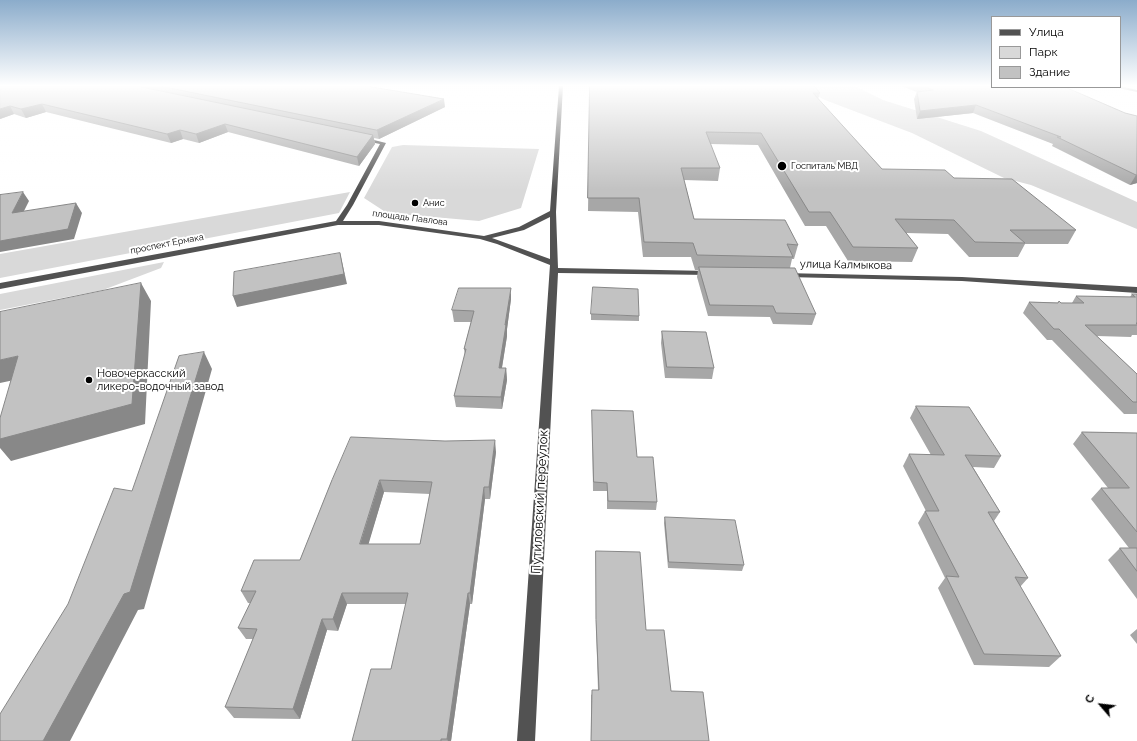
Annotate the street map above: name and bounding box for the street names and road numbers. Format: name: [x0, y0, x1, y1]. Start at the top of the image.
street label: площадь Павлова: [372, 208, 448, 228]
street label: проспект Ермака: [129, 232, 205, 256]
street label: улица Калмыкова: [800, 258, 892, 272]
street label: Путиловский переулок: [528, 429, 552, 575]

